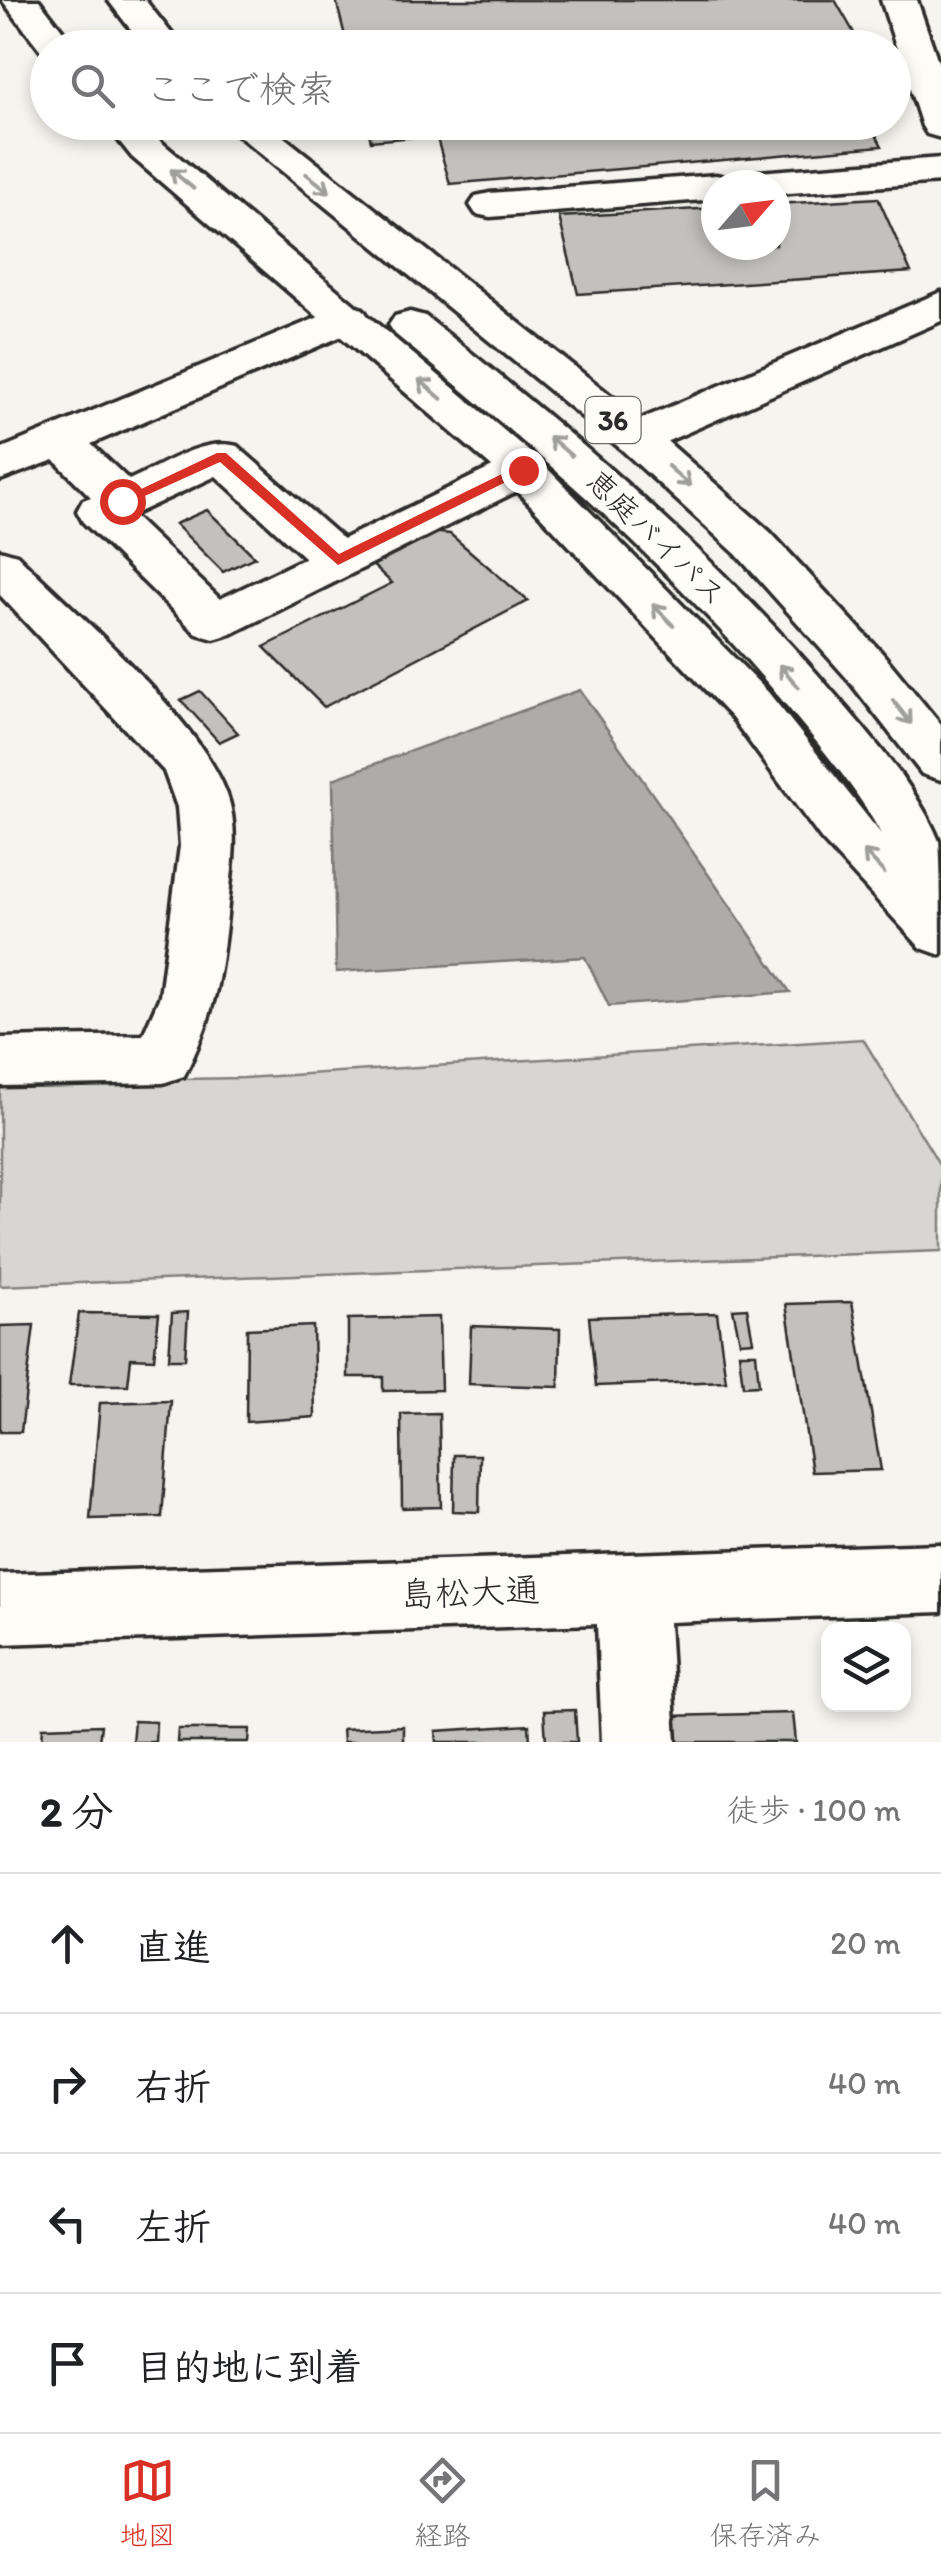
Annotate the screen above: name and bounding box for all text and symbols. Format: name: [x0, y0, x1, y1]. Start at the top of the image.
search box: [30, 30, 911, 140]
icon: search: [65, 58, 120, 113]
text: ここで検索: [145, 66, 335, 112]
one-way arrow: [170, 169, 196, 191]
north arrow: [701, 170, 791, 260]
one-way arrow: [304, 172, 331, 193]
one-way arrow: [418, 379, 444, 401]
road number: 36: [586, 397, 640, 443]
one-way arrow: [548, 435, 573, 458]
route end: [501, 448, 547, 494]
street label: 恵庭バイパス: [579, 462, 734, 613]
one-way arrow: [666, 465, 691, 488]
route start: [100, 479, 146, 525]
one-way arrow: [652, 604, 676, 628]
one-way arrow: [778, 664, 801, 689]
one-way arrow: [891, 698, 912, 725]
one-way arrow: [863, 850, 886, 875]
street label: 島松大通: [399, 1569, 541, 1615]
map controls: [821, 1622, 911, 1712]
button: layers: [821, 1622, 911, 1712]
text: 2 分: [40, 1786, 114, 1837]
text: 徒歩 · 100 m: [727, 1791, 901, 1829]
icon: ahead: [40, 1916, 95, 1971]
text: 直進: [135, 1924, 211, 1970]
text: 20 m: [830, 1924, 901, 1962]
icon: right: [40, 2056, 95, 2111]
text: 右折: [135, 2064, 211, 2110]
text: 40 m: [828, 2064, 901, 2102]
icon: left: [40, 2196, 95, 2251]
text: 左折: [135, 2204, 211, 2250]
text: 40 m: [828, 2204, 901, 2242]
icon: arrive: [40, 2336, 95, 2391]
text: 目的地に到着: [135, 2344, 363, 2390]
tab: 地図: [119, 2453, 176, 2553]
tab: 経路: [414, 2453, 471, 2553]
tab: 保存済み: [709, 2453, 822, 2553]

